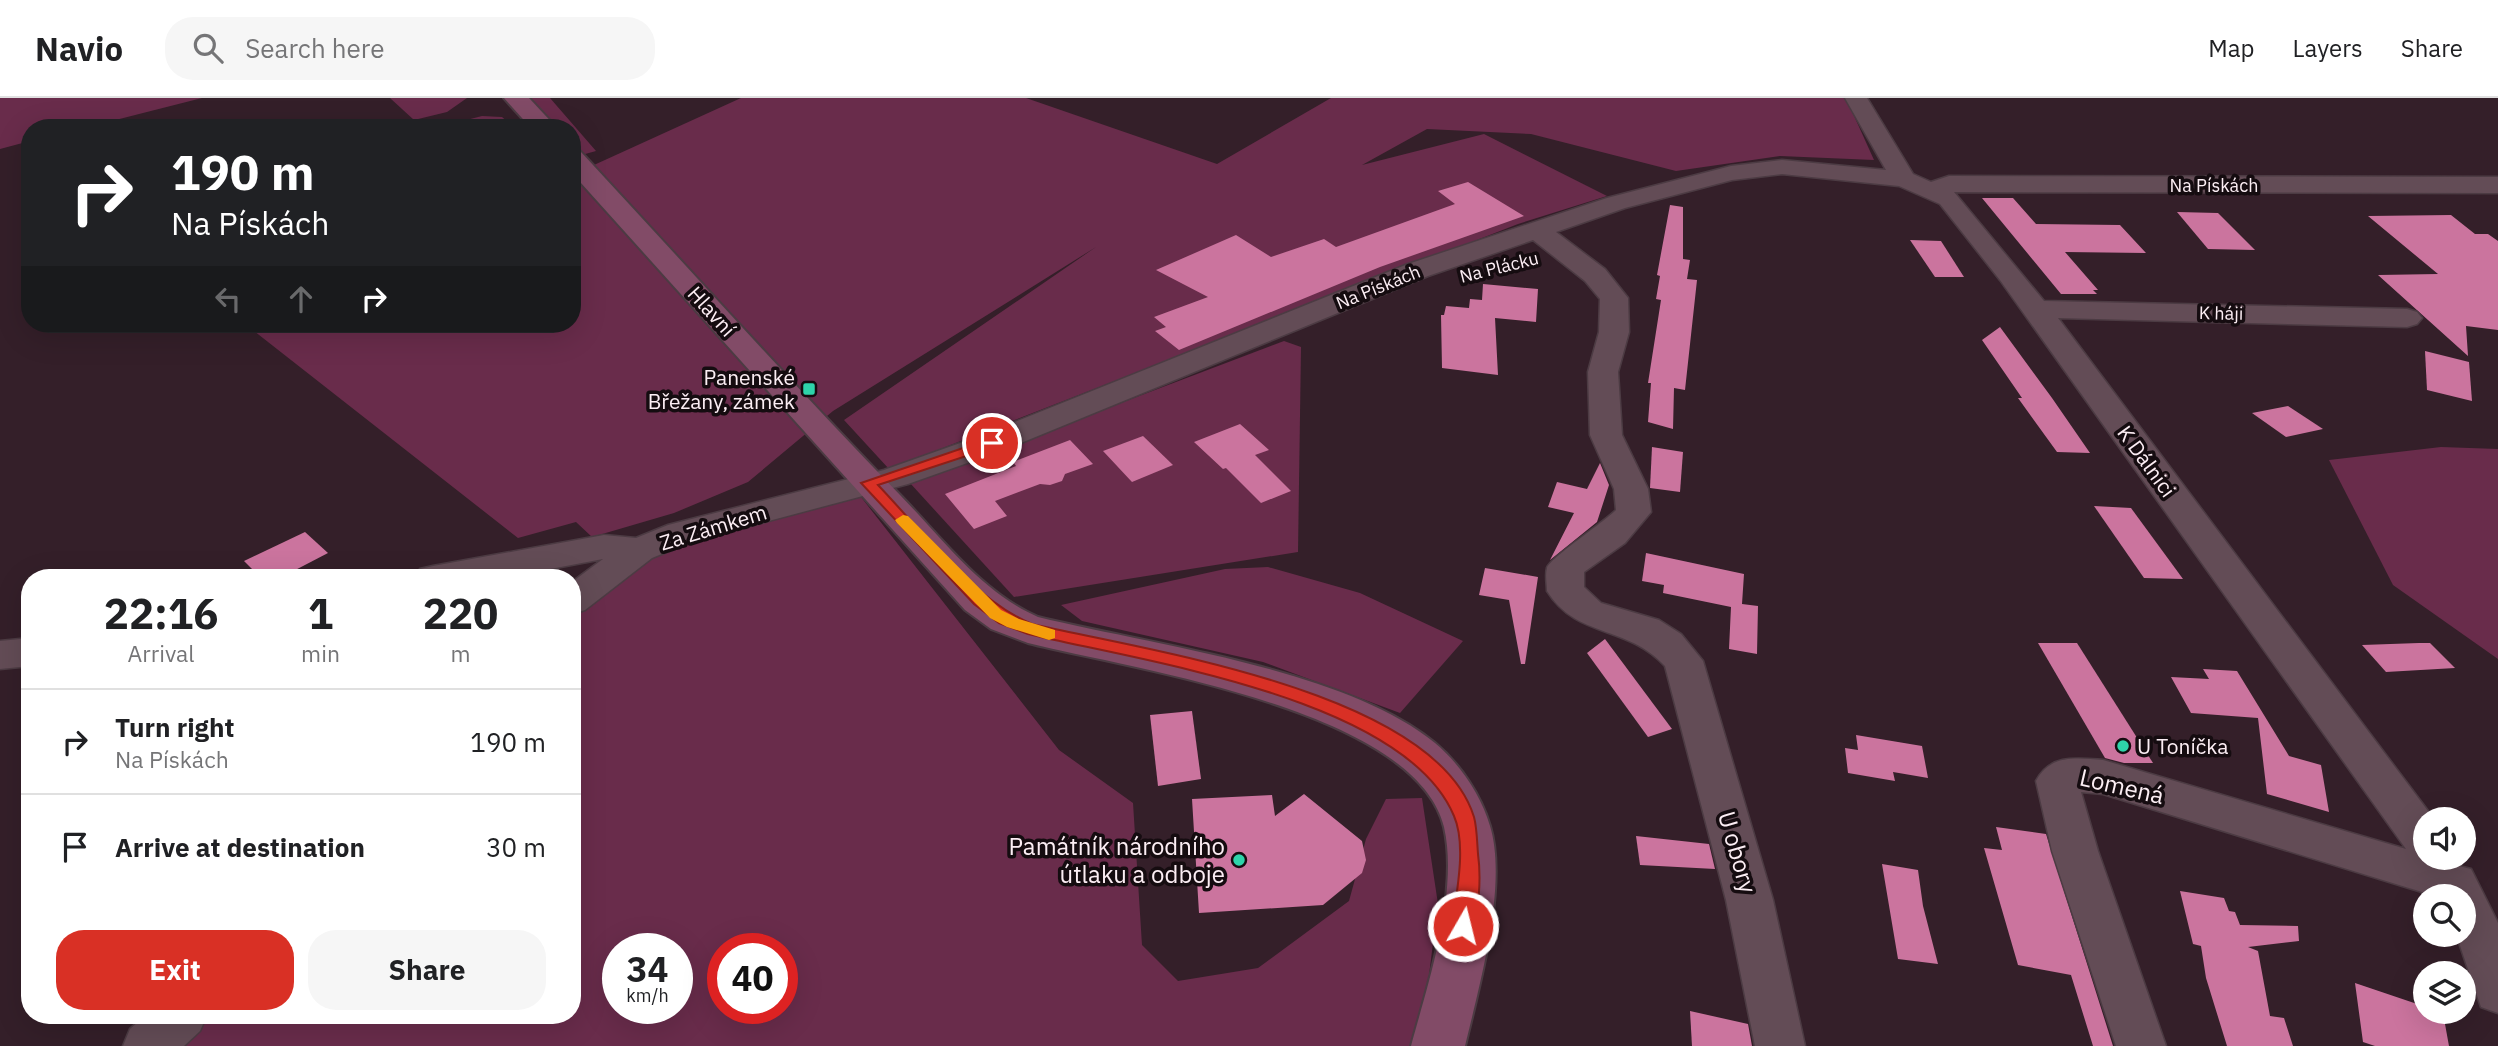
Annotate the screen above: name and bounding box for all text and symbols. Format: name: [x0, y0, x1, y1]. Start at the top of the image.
search box: [165, 17, 655, 80]
text: Navio: [35, 27, 123, 70]
icon: search: [189, 29, 227, 67]
text: Search here: [245, 31, 385, 65]
text: Map: [2208, 32, 2255, 64]
text: Layers: [2293, 32, 2363, 64]
text: Share: [2401, 32, 2463, 64]
text: 190 m: [171, 140, 315, 203]
icon: right: [56, 147, 147, 238]
street label: Na Pískách: [2169, 174, 2259, 197]
text: Na Pískách: [171, 202, 329, 244]
street label: Na Plácku: [1457, 246, 1541, 288]
street label: Na Pískách: [1332, 260, 1424, 314]
icon: left: [209, 280, 247, 318]
icon: ahead: [282, 280, 320, 318]
icon: right: [355, 280, 393, 318]
street label: Hlavní: [682, 280, 742, 342]
street label: K háji: [2199, 301, 2243, 325]
place label: Panenské Břežany, zámek: [648, 363, 795, 415]
marker: Panenské Břežany, zámek: [801, 381, 817, 397]
pin: [962, 413, 1022, 473]
street label: K Dálnici: [2111, 419, 2183, 503]
icon: arrive: [973, 424, 1011, 462]
street label: Za Zámkem: [656, 497, 770, 557]
text: 22:16: [104, 586, 218, 641]
text: 1: [308, 586, 333, 641]
text: 220: [423, 586, 498, 641]
text: Arrival: [128, 638, 195, 668]
text: min: [301, 638, 340, 668]
text: m: [450, 638, 471, 668]
text: Turn right: [115, 710, 234, 744]
icon: right: [56, 723, 94, 761]
text: 190 m: [470, 725, 546, 759]
place label: U Toníčka: [2137, 732, 2229, 760]
marker: U Toníčka: [2115, 738, 2131, 754]
text: Na Pískách: [115, 744, 229, 774]
street label: Lomená: [2077, 761, 2168, 811]
street label: U obory: [1711, 807, 1765, 897]
map controls: [2413, 807, 2476, 1024]
button: sound: [2413, 807, 2476, 870]
icon: arrive: [56, 828, 94, 866]
text: Arrive at destination: [115, 830, 365, 864]
text: 30 m: [486, 830, 546, 864]
place label: Památník národního útlaku a odboje: [1009, 830, 1225, 890]
marker: Památník národního útlaku a odboje: [1231, 852, 1247, 868]
button: search: [2413, 884, 2476, 947]
position arrow: [1426, 889, 1500, 963]
button: Exit: [56, 930, 294, 1010]
button: Share: [308, 930, 546, 1010]
speed limit sign: 40: [707, 933, 798, 1024]
text: 34: [626, 946, 669, 992]
button: layers: [2413, 961, 2476, 1024]
text: km/h: [626, 984, 669, 1007]

